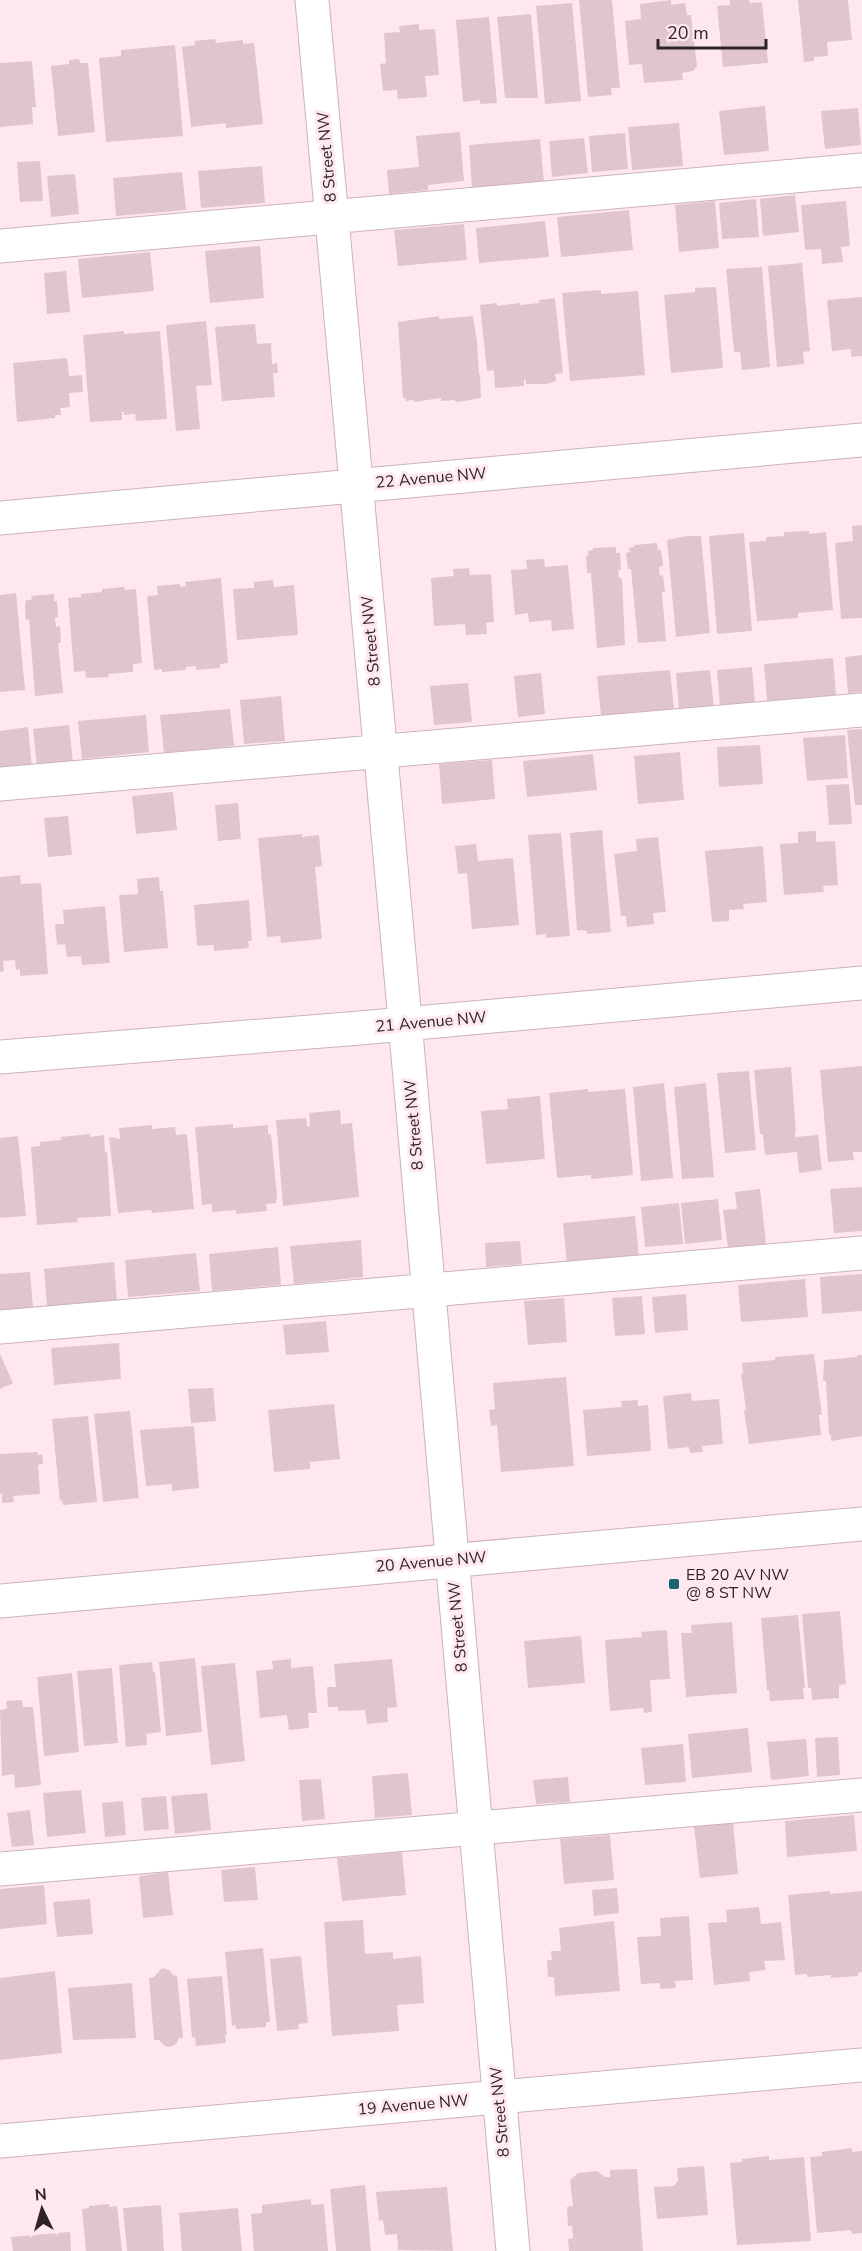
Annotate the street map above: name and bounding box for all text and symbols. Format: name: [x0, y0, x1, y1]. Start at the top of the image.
scale bar: [658, 12, 766, 50]
text: 20 m: [667, 21, 709, 45]
street label: 8 Street NW: [312, 110, 342, 203]
street label: 22 Avenue NW: [375, 462, 488, 494]
street label: 8 Street NW: [356, 594, 386, 687]
street label: 21 Avenue NW: [375, 1006, 488, 1038]
street label: 8 Street NW: [399, 1078, 429, 1171]
street label: 20 Avenue NW: [375, 1546, 488, 1578]
place label: EB 20 AV NW @ 8 ST NW: [686, 1564, 789, 1604]
marker: EB 20 AV NW @ 8 ST NW: [667, 1577, 681, 1591]
street label: 8 Street NW: [443, 1580, 473, 1673]
street label: 8 Street NW: [485, 2065, 515, 2158]
street label: 19 Avenue NW: [357, 2089, 470, 2121]
north arrow: [12, 2179, 72, 2239]
text: N: [34, 2184, 48, 2207]

